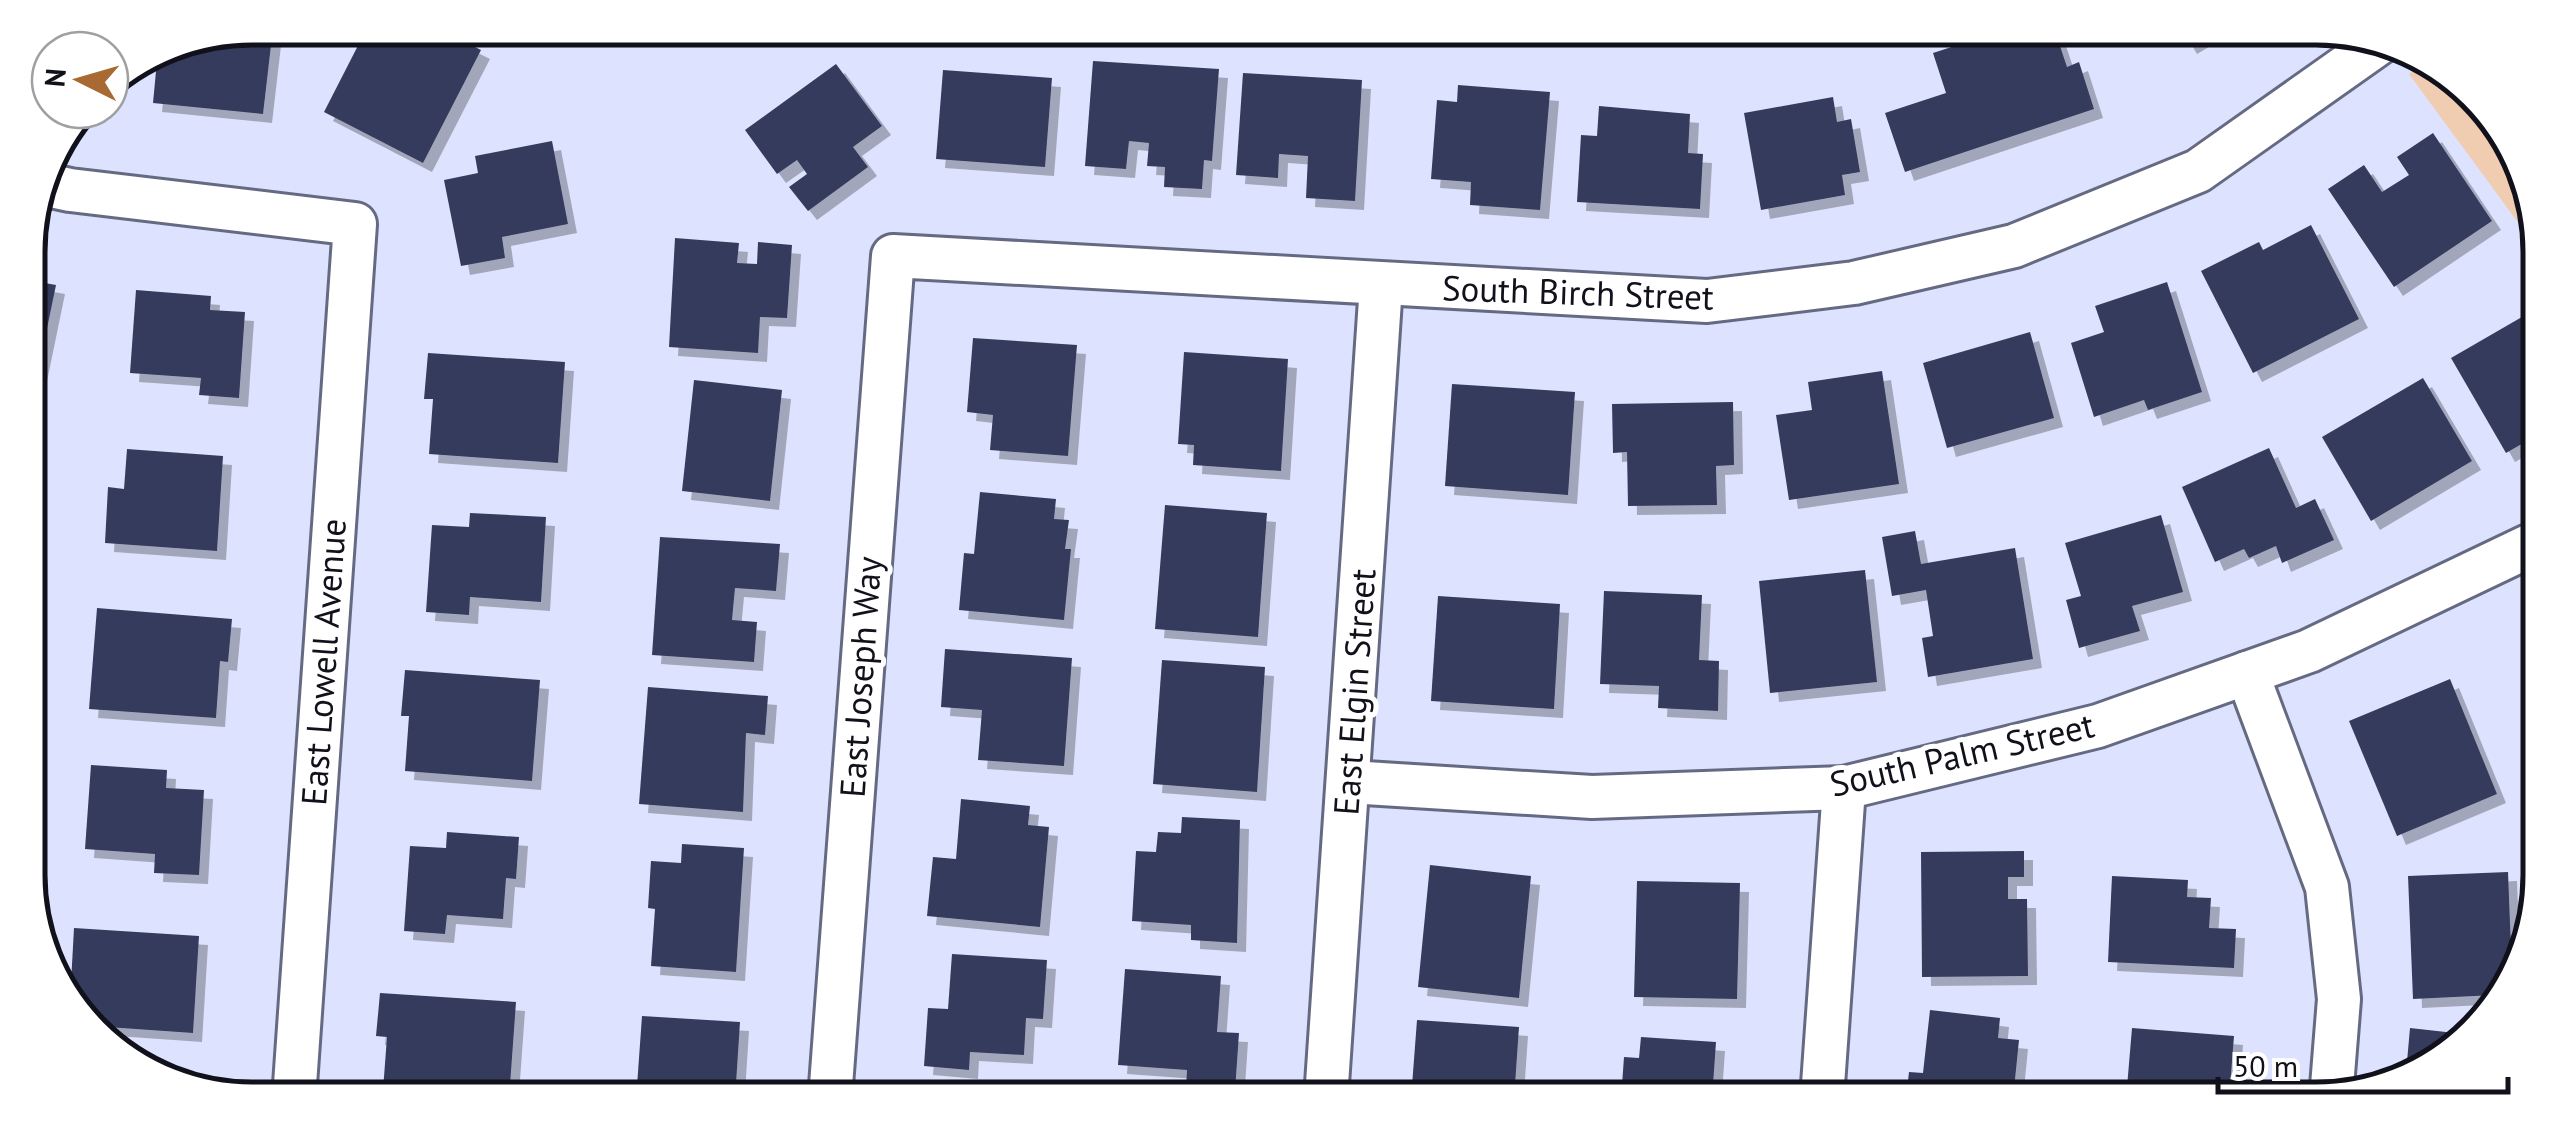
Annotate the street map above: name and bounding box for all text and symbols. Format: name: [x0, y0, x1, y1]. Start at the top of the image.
north arrow: [30, 30, 130, 130]
text: N: [35, 67, 74, 89]
street label: South Birch Street: [1441, 264, 1715, 320]
street label: East Lowell Avenue: [290, 517, 356, 807]
street label: East Joseph Way: [829, 555, 891, 799]
street label: East Elgin Street: [1322, 567, 1386, 817]
street label: South Palm Street: [1825, 701, 2098, 807]
scale bar: [2218, 1032, 2508, 1094]
text: 50 m: [2233, 1046, 2298, 1085]

